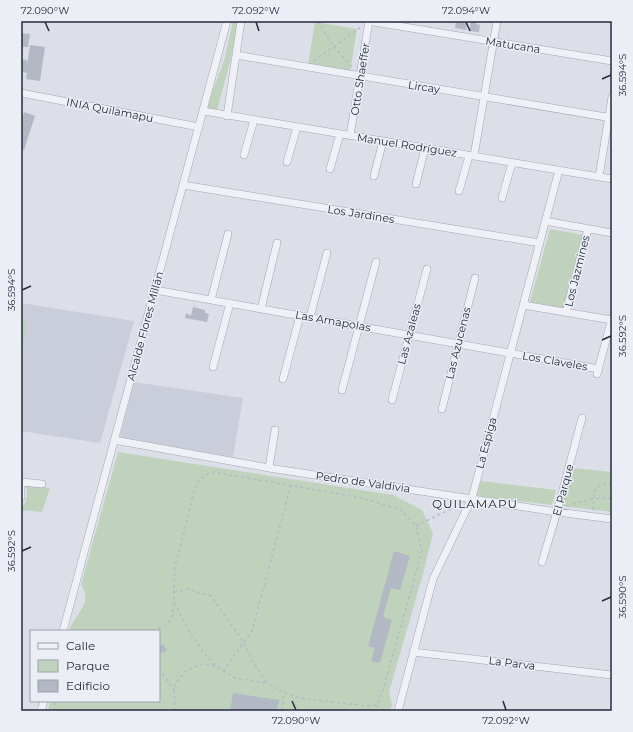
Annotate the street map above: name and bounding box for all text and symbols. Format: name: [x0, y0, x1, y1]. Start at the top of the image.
text: 72.090°W: [21, 4, 69, 17]
text: 72.092°W: [232, 4, 280, 17]
text: 72.094°W: [442, 4, 490, 17]
street label: Matucana: [485, 34, 541, 56]
street label: Otto Shaeffer: [347, 42, 373, 116]
text: 36.594°S: [616, 54, 629, 96]
street label: Lircay: [407, 78, 441, 96]
street label: INIA Quilamapu: [65, 95, 155, 125]
street label: Manuel Rodríguez: [356, 130, 458, 160]
street label: Los Jardines: [326, 202, 396, 226]
street label: Los Jazmines: [561, 233, 593, 308]
text: 36.594°S: [5, 269, 18, 311]
street label: Alcalde Flores Millán: [124, 270, 166, 382]
street label: Las Azaleas: [394, 301, 424, 366]
street label: Las Azucenas: [442, 305, 474, 381]
street label: Las Amapolas: [294, 307, 372, 335]
text: 36.592°S: [616, 315, 629, 357]
street label: Los Claveles: [521, 348, 589, 374]
street label: La Espiga: [472, 416, 500, 470]
street label: El Parque: [549, 462, 577, 518]
street label: Pedro de Valdivia: [315, 468, 411, 496]
district label: QUILAMAPU: [432, 496, 518, 511]
text: 36.592°S: [5, 530, 18, 572]
text: 36.590°S: [616, 576, 629, 618]
legend: [30, 630, 160, 702]
text: Calle: [66, 638, 95, 653]
street label: La Parva: [488, 653, 536, 673]
text: Parque: [66, 658, 110, 673]
text: Edificio: [66, 678, 110, 693]
text: 72.090°W: [272, 714, 320, 727]
text: 72.092°W: [482, 714, 530, 727]

